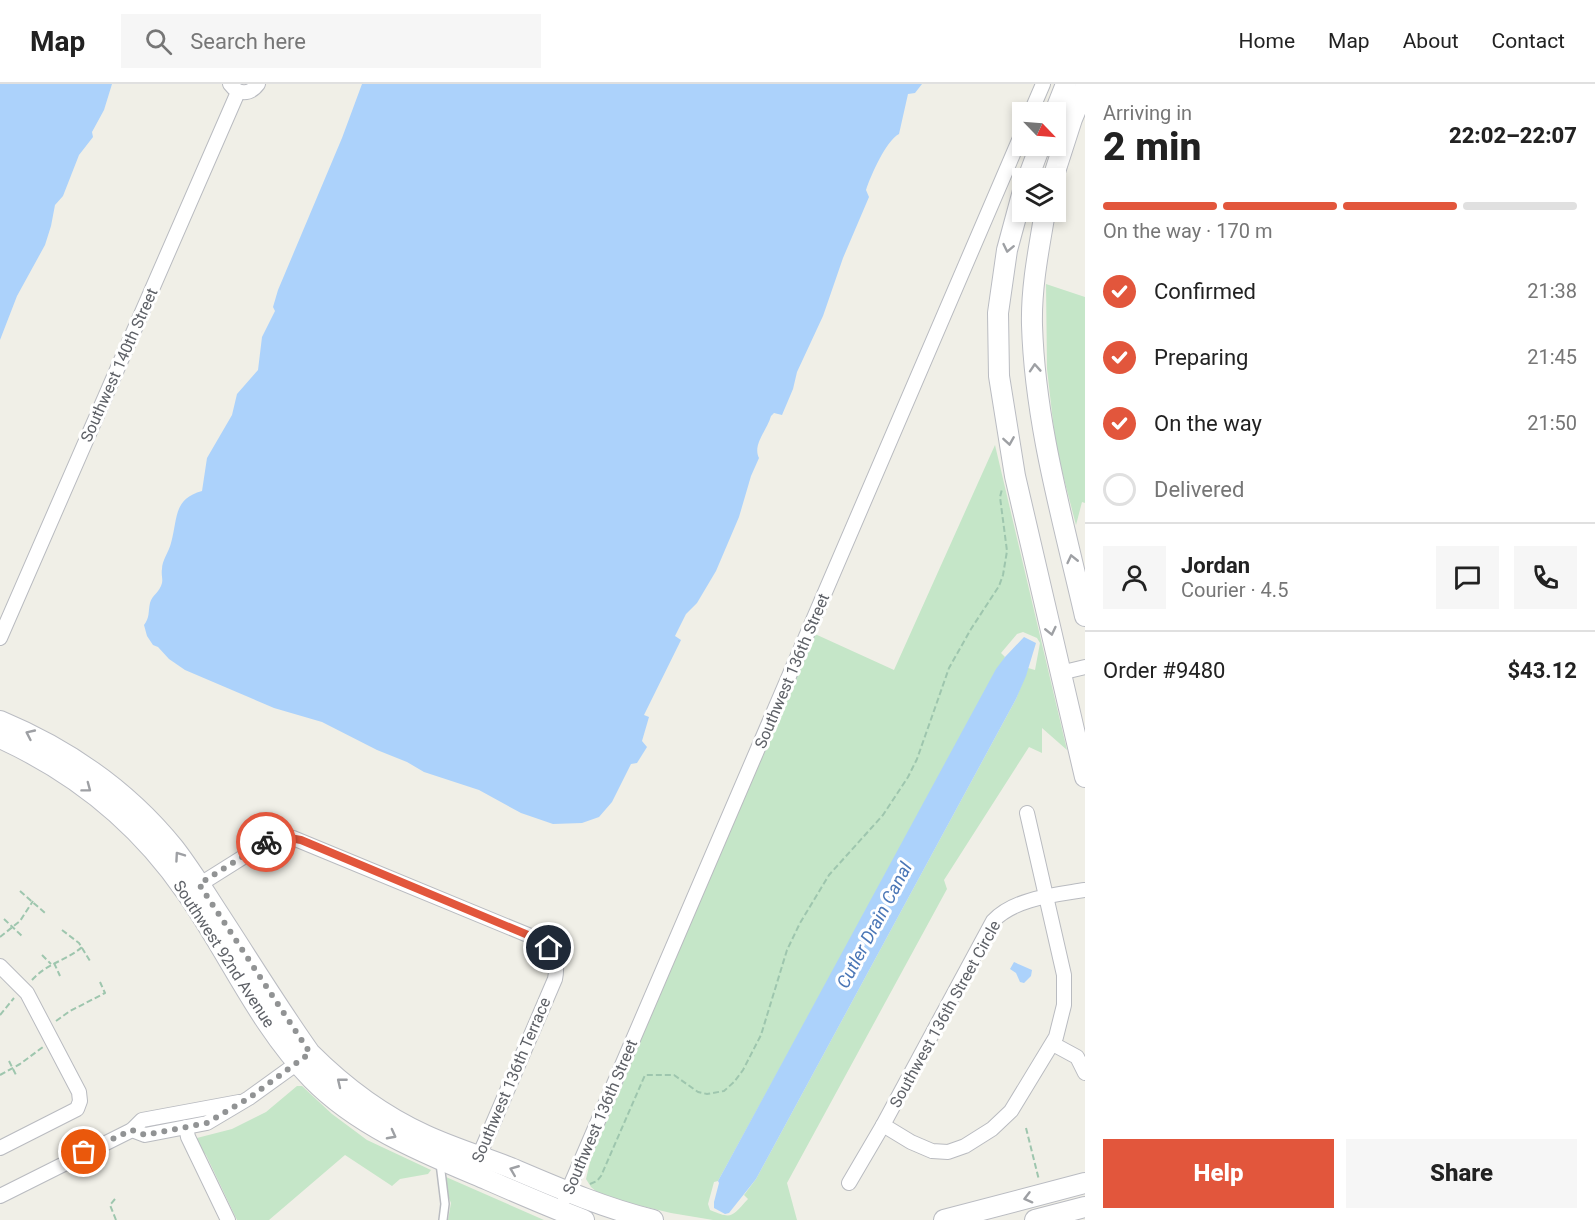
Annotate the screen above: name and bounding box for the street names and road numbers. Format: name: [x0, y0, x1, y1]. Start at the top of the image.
street label: Southwest 140th Street: [76, 285, 162, 445]
street label: Southwest 136th Street: [751, 591, 833, 751]
street label: Southwest 92nd Avenue: [169, 877, 279, 1031]
street label: Southwest 136th Street Circle: [886, 917, 1004, 1111]
street label: Southwest 136th Terrace: [468, 995, 554, 1165]
street label: Southwest 136th Street: [559, 1037, 641, 1197]

